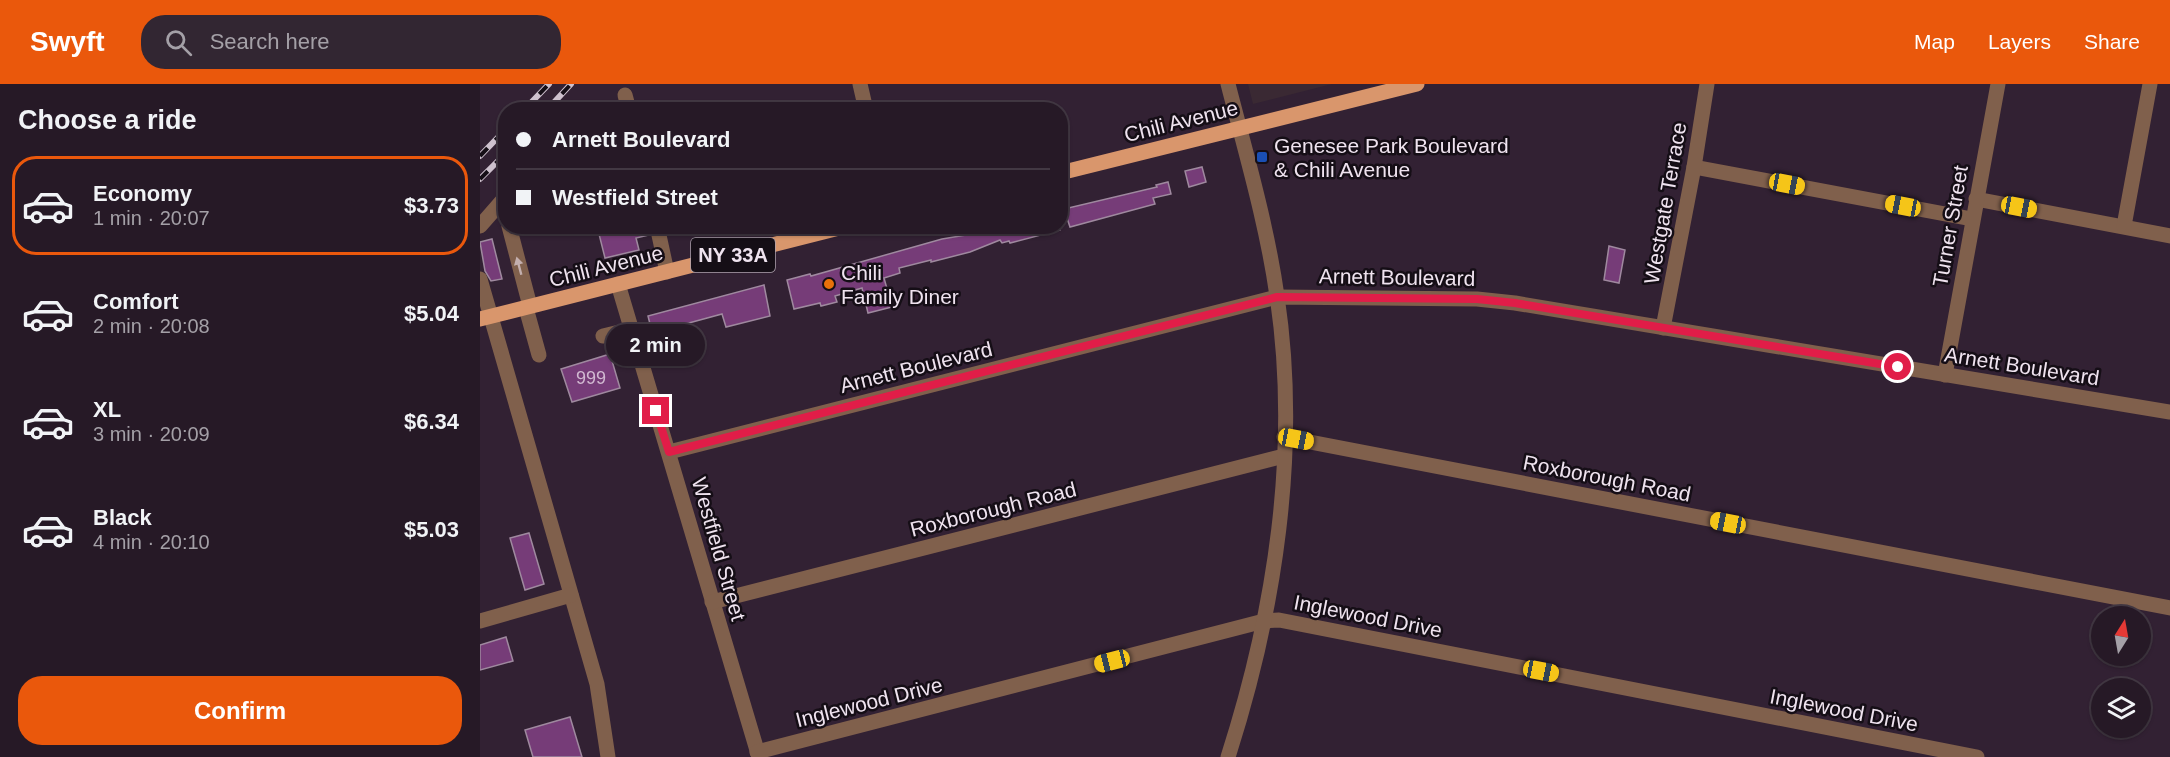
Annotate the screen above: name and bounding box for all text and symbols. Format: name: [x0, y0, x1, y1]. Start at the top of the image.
search box: [141, 15, 561, 69]
text: Swyft: [30, 26, 105, 57]
icon: search: [162, 26, 195, 59]
text: Search here: [210, 29, 330, 54]
text: Map: [1914, 30, 1955, 53]
text: Layers: [1988, 30, 2051, 53]
text: Share: [2084, 30, 2140, 53]
street label: Chili Avenue: [1122, 96, 1240, 146]
text: Choose a ride: [18, 105, 197, 135]
street label: Westgate Terrace: [1639, 120, 1691, 286]
text: Arnett Boulevard: [552, 127, 730, 152]
place label: Genesee Park Boulevard & Chili Avenue: [1274, 134, 1509, 181]
marker: Genesee Park Boulevard & Chili Avenue: [1255, 150, 1269, 164]
street label: Turner Street: [1928, 163, 1972, 289]
car: [1768, 172, 1806, 196]
icon: car: [21, 179, 75, 233]
text: Economy: [93, 181, 192, 206]
text: Westfield Street: [552, 185, 718, 210]
text: $3.73: [404, 193, 459, 218]
car: [1884, 194, 1922, 218]
car: [2000, 195, 2038, 219]
text: 1 min · 20:07: [93, 207, 210, 229]
road number: NY 33A: [691, 238, 775, 272]
street label: Chili Avenue: [547, 241, 665, 291]
one-way arrow: [514, 257, 524, 276]
place label: Chili Family Diner: [841, 261, 959, 308]
street label: Arnett Boulevard: [1319, 264, 1475, 290]
marker: Chili Family Diner: [822, 277, 836, 291]
icon: car: [21, 287, 75, 341]
text: Comfort: [93, 289, 179, 314]
text: $5.04: [404, 301, 459, 326]
text: 2 min · 20:08: [93, 315, 210, 337]
callout: 2 min: [606, 324, 705, 366]
text: 2 min: [629, 334, 682, 356]
street label: Arnett Boulevard: [837, 337, 995, 397]
street label: Arnett Boulevard: [1943, 342, 2101, 390]
route start: [1884, 353, 1911, 380]
house number: 999: [576, 368, 606, 388]
icon: car: [21, 395, 75, 449]
text: XL: [93, 397, 121, 422]
route end: [642, 397, 669, 424]
text: $6.34: [404, 409, 459, 434]
text: 3 min · 20:09: [93, 423, 210, 445]
car: [1277, 427, 1315, 451]
street label: Roxborough Road: [1521, 450, 1693, 506]
street label: Westfield Street: [688, 475, 750, 623]
street label: Roxborough Road: [908, 477, 1078, 541]
icon: car: [21, 503, 75, 557]
text: Black: [93, 505, 152, 530]
car: [1709, 511, 1747, 535]
text: $5.03: [404, 517, 459, 542]
text: 4 min · 20:10: [93, 531, 210, 553]
street label: Inglewood Drive: [1292, 590, 1444, 642]
north arrow: [2091, 606, 2151, 666]
map controls: [2091, 606, 2151, 738]
car: [1092, 648, 1132, 674]
car: [1522, 659, 1560, 683]
street label: Inglewood Drive: [793, 673, 945, 731]
button: Confirm: [18, 676, 462, 745]
button: layers: [2091, 678, 2151, 738]
street label: Inglewood Drive: [1768, 684, 1920, 736]

